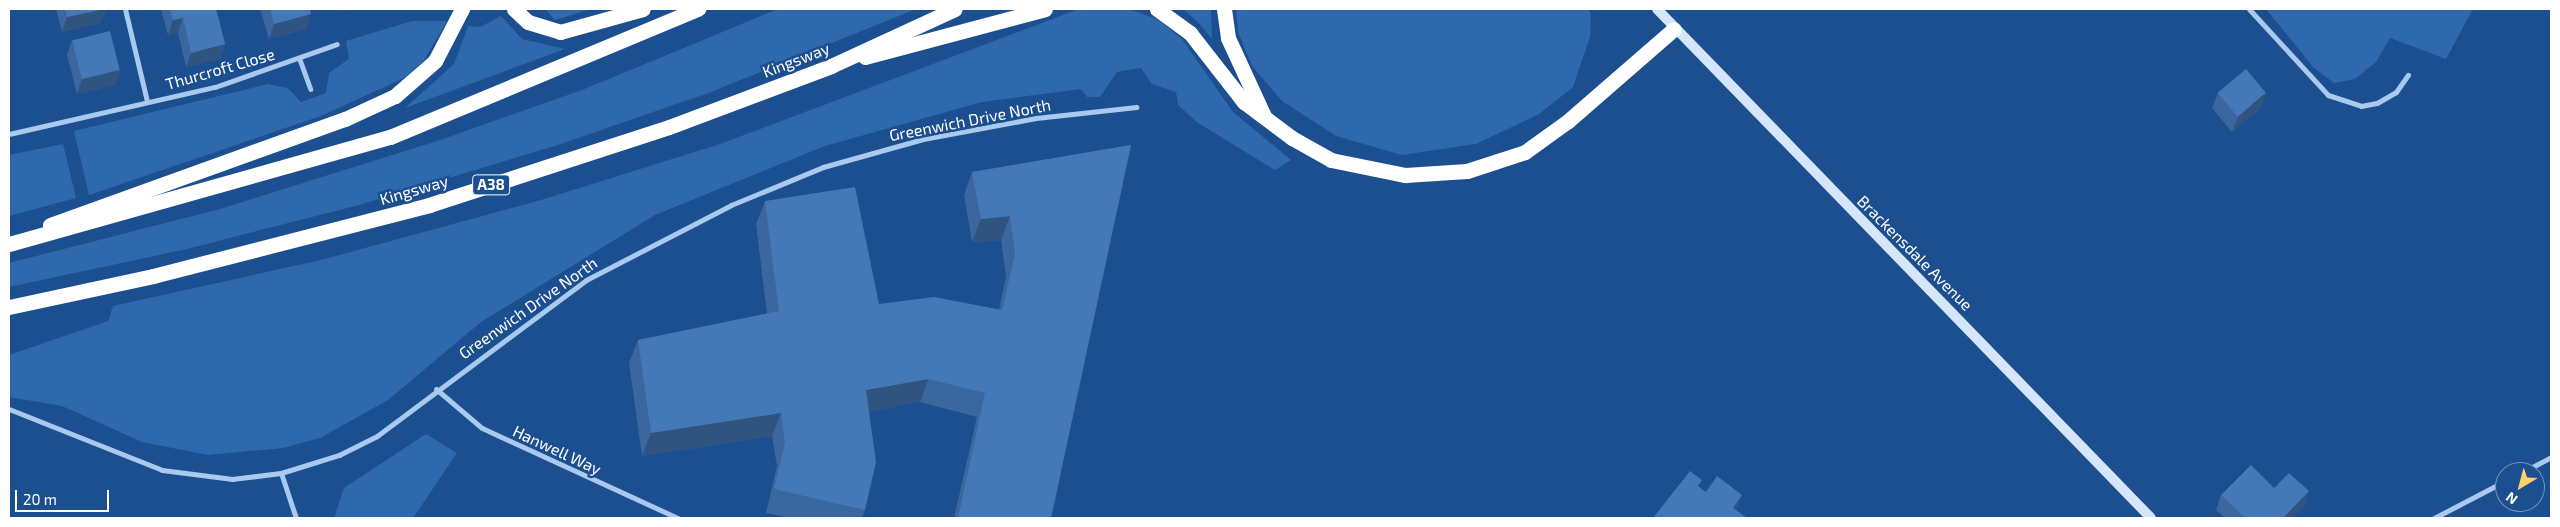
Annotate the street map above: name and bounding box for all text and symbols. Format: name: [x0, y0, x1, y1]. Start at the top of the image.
street label: Kingsway: [760, 38, 832, 82]
street label: Thurcroft Close: [163, 44, 277, 94]
street label: Greenwich Drive North: [888, 95, 1052, 145]
street label: Kingsway: [378, 171, 450, 209]
road number: A38: [471, 172, 511, 198]
street label: Brackensdale Avenue: [1853, 191, 1977, 315]
street label: Greenwich Drive North: [455, 253, 601, 363]
street label: Hanwell Way: [510, 421, 604, 479]
north arrow: [2495, 462, 2545, 512]
scale bar: [18, 480, 111, 512]
text: N: [2502, 489, 2520, 508]
text: 20 m: [23, 490, 57, 508]

